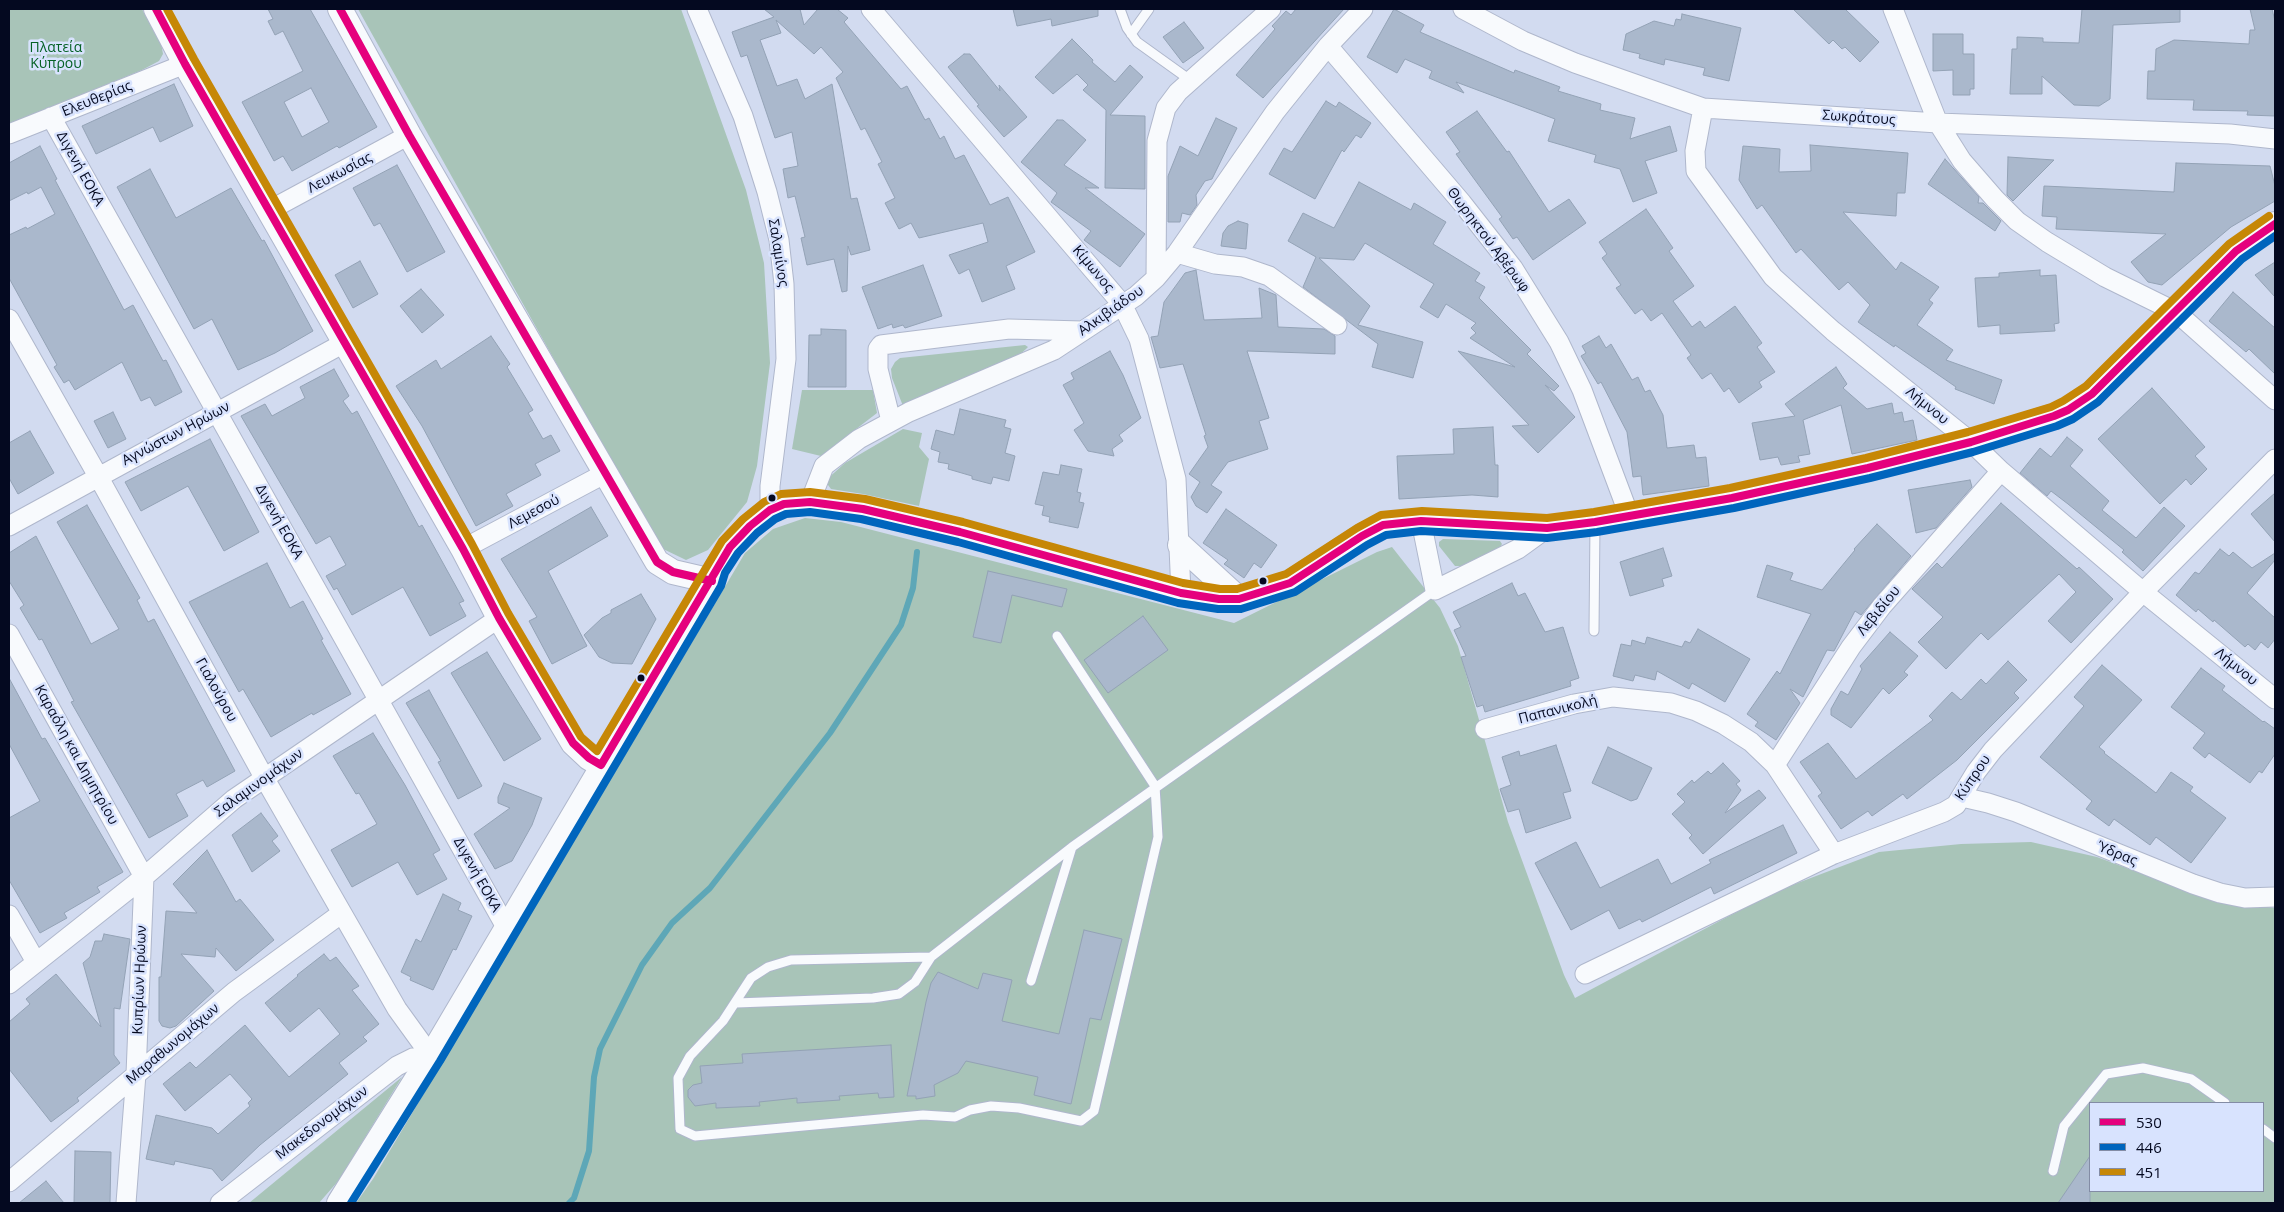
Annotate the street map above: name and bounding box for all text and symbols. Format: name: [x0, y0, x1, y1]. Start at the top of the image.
park label: Πλατεία Κύπρου: [30, 40, 82, 72]
street label: Ελευθερίας: [60, 77, 134, 121]
street label: Σωκράτους: [1822, 107, 1896, 129]
street label: Διγενή ΕΟΚΑ: [53, 129, 107, 209]
street label: Λευκωσίας: [305, 149, 375, 197]
street label: Θωρηκτού Αβέρωφ: [1443, 184, 1533, 296]
street label: Σαλαμίνος: [764, 218, 792, 288]
street label: Κίμωνος: [1069, 242, 1117, 296]
street label: Αλκιβιάδου: [1075, 282, 1147, 340]
street label: Λήμνου: [1902, 384, 1952, 428]
street label: Αγνώστων Ηρώων: [119, 399, 233, 469]
street label: Διγενή ΕΟΚΑ: [252, 482, 306, 562]
street label: Λεμεσού: [505, 491, 563, 533]
unlabelled marker: [767, 493, 777, 503]
unlabelled marker: [1258, 576, 1268, 586]
street label: Λεβιδίου: [1854, 583, 1904, 639]
street label: Λήμνου: [2211, 645, 2261, 689]
street label: Γιαλούρου: [192, 655, 240, 725]
unlabelled marker: [636, 673, 646, 683]
street label: Καραόλη και Δημητρίου: [31, 682, 121, 828]
street label: Παπανικολή: [1517, 692, 1599, 728]
street label: Σαλαμινομάχων: [212, 745, 306, 821]
street label: Κύπρου: [1952, 752, 1994, 804]
street label: Διγενή ΕΟΚΑ: [450, 835, 504, 915]
street label: Ύδρας: [2094, 838, 2140, 870]
street label: Κυπρίων Ηρώων: [130, 925, 150, 1035]
street label: Μαραθωνομάχων: [123, 1000, 223, 1088]
street label: Μακεδονομάχων: [273, 1083, 371, 1163]
legend: [2089, 1102, 2264, 1192]
text: 530: [2136, 1112, 2162, 1132]
text: 446: [2136, 1137, 2162, 1157]
text: 451: [2136, 1162, 2162, 1182]

